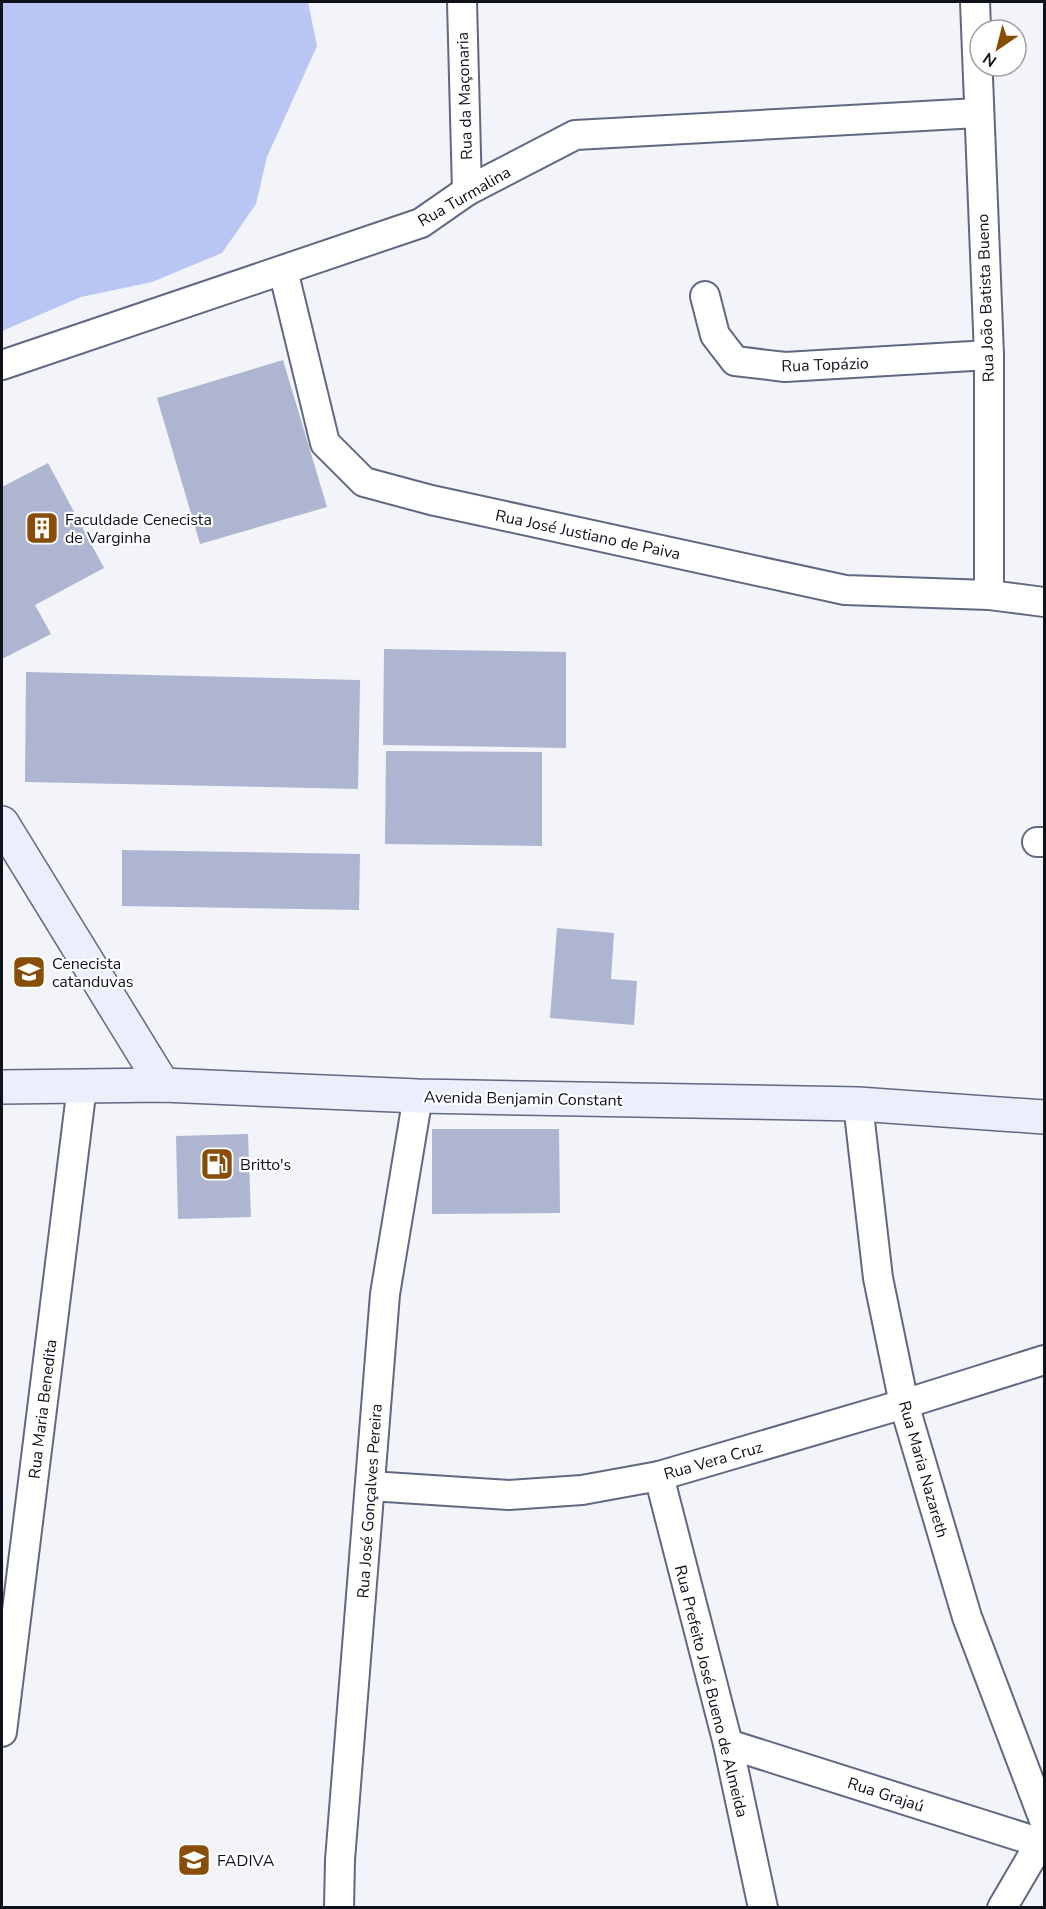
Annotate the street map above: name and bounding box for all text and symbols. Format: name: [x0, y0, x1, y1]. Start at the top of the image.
north arrow: [968, 18, 1028, 78]
street label: Rua da Maçonaria: [452, 32, 478, 160]
text: N: [979, 47, 1001, 72]
street label: Rua Turmalina: [414, 161, 515, 232]
street label: Rua João Batista Bueno: [972, 213, 1000, 383]
street label: Rua Topázio: [781, 352, 869, 378]
street label: Rua José Justiano de Paiva: [493, 505, 682, 565]
place label: Faculdade Cenecista de Varginha: [65, 509, 212, 549]
building icon: Faculdade Cenecista de Varginha: [24, 510, 60, 546]
place label: Cenecista catanduvas: [52, 953, 134, 993]
school or university icon: Cenecista catanduvas: [11, 954, 47, 990]
street label: Avenida Benjamin Constant: [424, 1086, 623, 1112]
fuel station icon: Britto's: [199, 1146, 235, 1182]
place label: Britto's: [240, 1154, 291, 1176]
street label: Rua Maria Benedita: [24, 1338, 62, 1480]
street label: Rua Maria Nazareth: [893, 1398, 953, 1540]
street label: Rua José Gonçalves Pereira: [352, 1403, 388, 1599]
street label: Rua Vera Cruz: [661, 1436, 765, 1486]
street label: Rua Prefeito José Bueno de Almeida: [669, 1563, 753, 1820]
street label: Rua Grajaú: [845, 1772, 927, 1818]
school or university icon: FADIVA: [176, 1842, 212, 1878]
place label: FADIVA: [217, 1850, 275, 1872]

